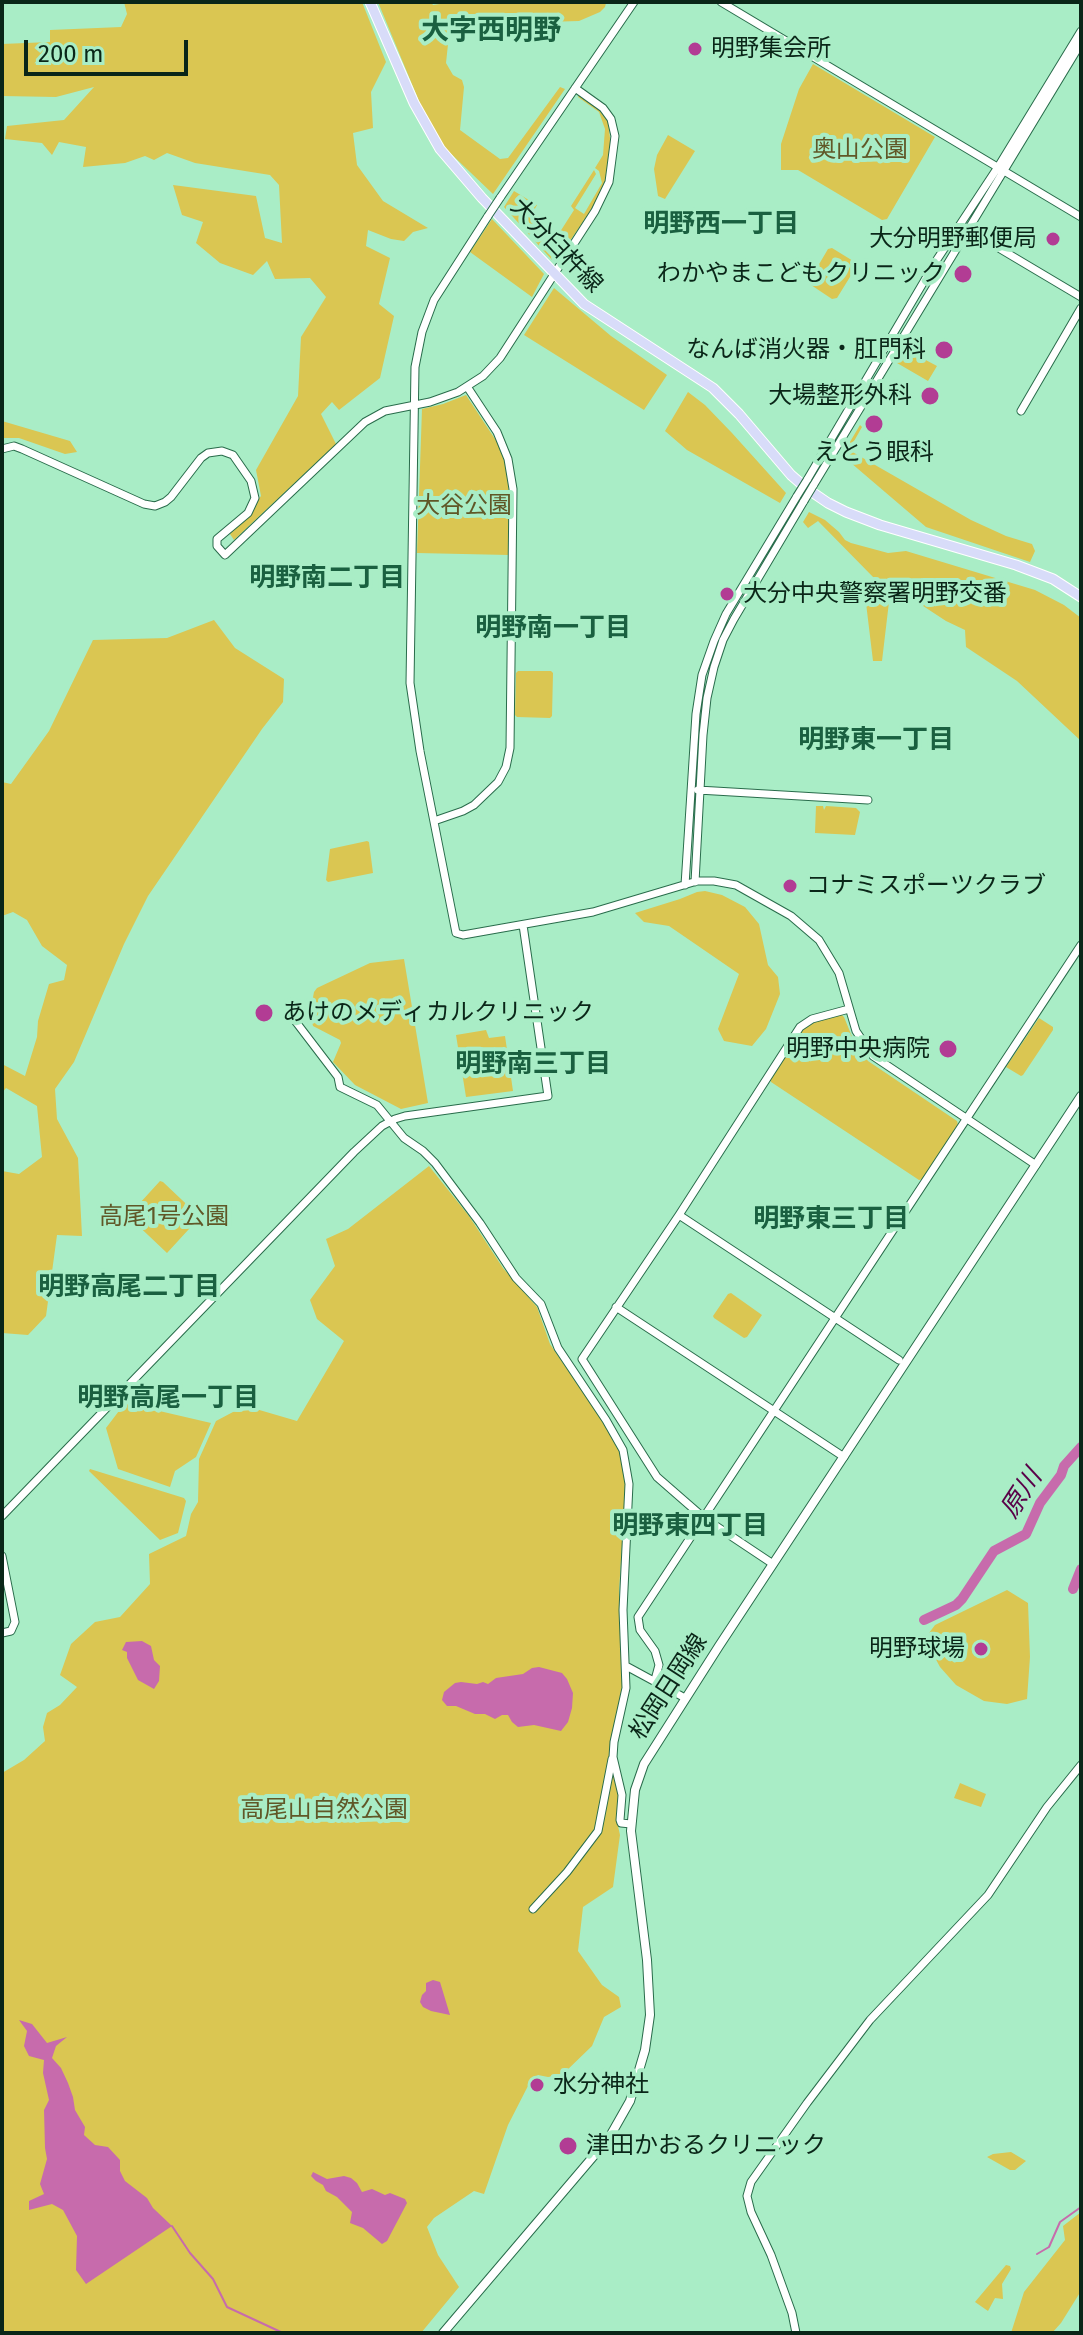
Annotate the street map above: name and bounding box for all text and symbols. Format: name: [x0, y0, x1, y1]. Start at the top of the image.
district label: 大字西明野: [421, 14, 561, 48]
scale bar: [28, 24, 192, 74]
place label: 明野集会所: [711, 35, 831, 63]
text: 200 m: [38, 40, 104, 68]
marker: 明野集会所: [686, 40, 704, 58]
park label: 奥山公園: [812, 136, 908, 164]
street label: 大分臼杵線: [504, 193, 608, 299]
district label: 明野西一丁目: [643, 209, 799, 241]
place label: 大分明野郵便局: [869, 225, 1037, 253]
marker: 大分明野郵便局: [1044, 230, 1062, 248]
place label: わかやまこどもクリニック: [657, 260, 945, 288]
marker: わかやまこどもクリニック: [952, 263, 974, 285]
place label: なんば消火器・肛門科: [686, 336, 926, 364]
marker: なんば消火器・肛門科: [933, 339, 955, 361]
place label: 大場整形外科: [768, 382, 912, 410]
marker: 大場整形外科: [919, 385, 941, 407]
marker: えとう眼科: [863, 413, 885, 435]
place label: えとう眼科: [814, 439, 934, 467]
park label: 大谷公園: [416, 492, 512, 520]
district label: 明野南二丁目: [249, 563, 405, 595]
place label: 大分中央警察署明野交番: [743, 580, 1007, 608]
marker: 大分中央警察署明野交番: [718, 585, 736, 603]
district label: 明野南一丁目: [475, 613, 631, 645]
district label: 明野東一丁目: [798, 725, 954, 757]
place label: コナミスポーツクラブ: [806, 872, 1046, 900]
marker: コナミスポーツクラブ: [781, 877, 799, 895]
place label: あけのメディカルクリニック: [282, 999, 594, 1027]
marker: あけのメディカルクリニック: [253, 1002, 275, 1024]
place label: 明野中央病院: [786, 1035, 930, 1063]
marker: 明野中央病院: [937, 1038, 959, 1060]
district label: 明野南三丁目: [455, 1049, 611, 1081]
park label: 高尾1号公園: [99, 1203, 229, 1231]
district label: 明野東三丁目: [753, 1204, 909, 1236]
district label: 明野高尾二丁目: [38, 1272, 220, 1304]
district label: 明野高尾一丁目: [77, 1383, 259, 1415]
water label: 原川: [995, 1464, 1049, 1524]
district label: 明野東四丁目: [612, 1511, 768, 1543]
street label: 松岡日岡線: [624, 1629, 714, 1745]
place label: 明野球場: [869, 1635, 965, 1663]
marker: 明野球場: [972, 1640, 990, 1658]
park label: 高尾山自然公園: [240, 1796, 408, 1824]
place label: 水分神社: [553, 2071, 649, 2099]
marker: 水分神社: [528, 2076, 546, 2094]
place label: 津田かおるクリニック: [586, 2132, 826, 2160]
marker: 津田かおるクリニック: [557, 2135, 579, 2157]

